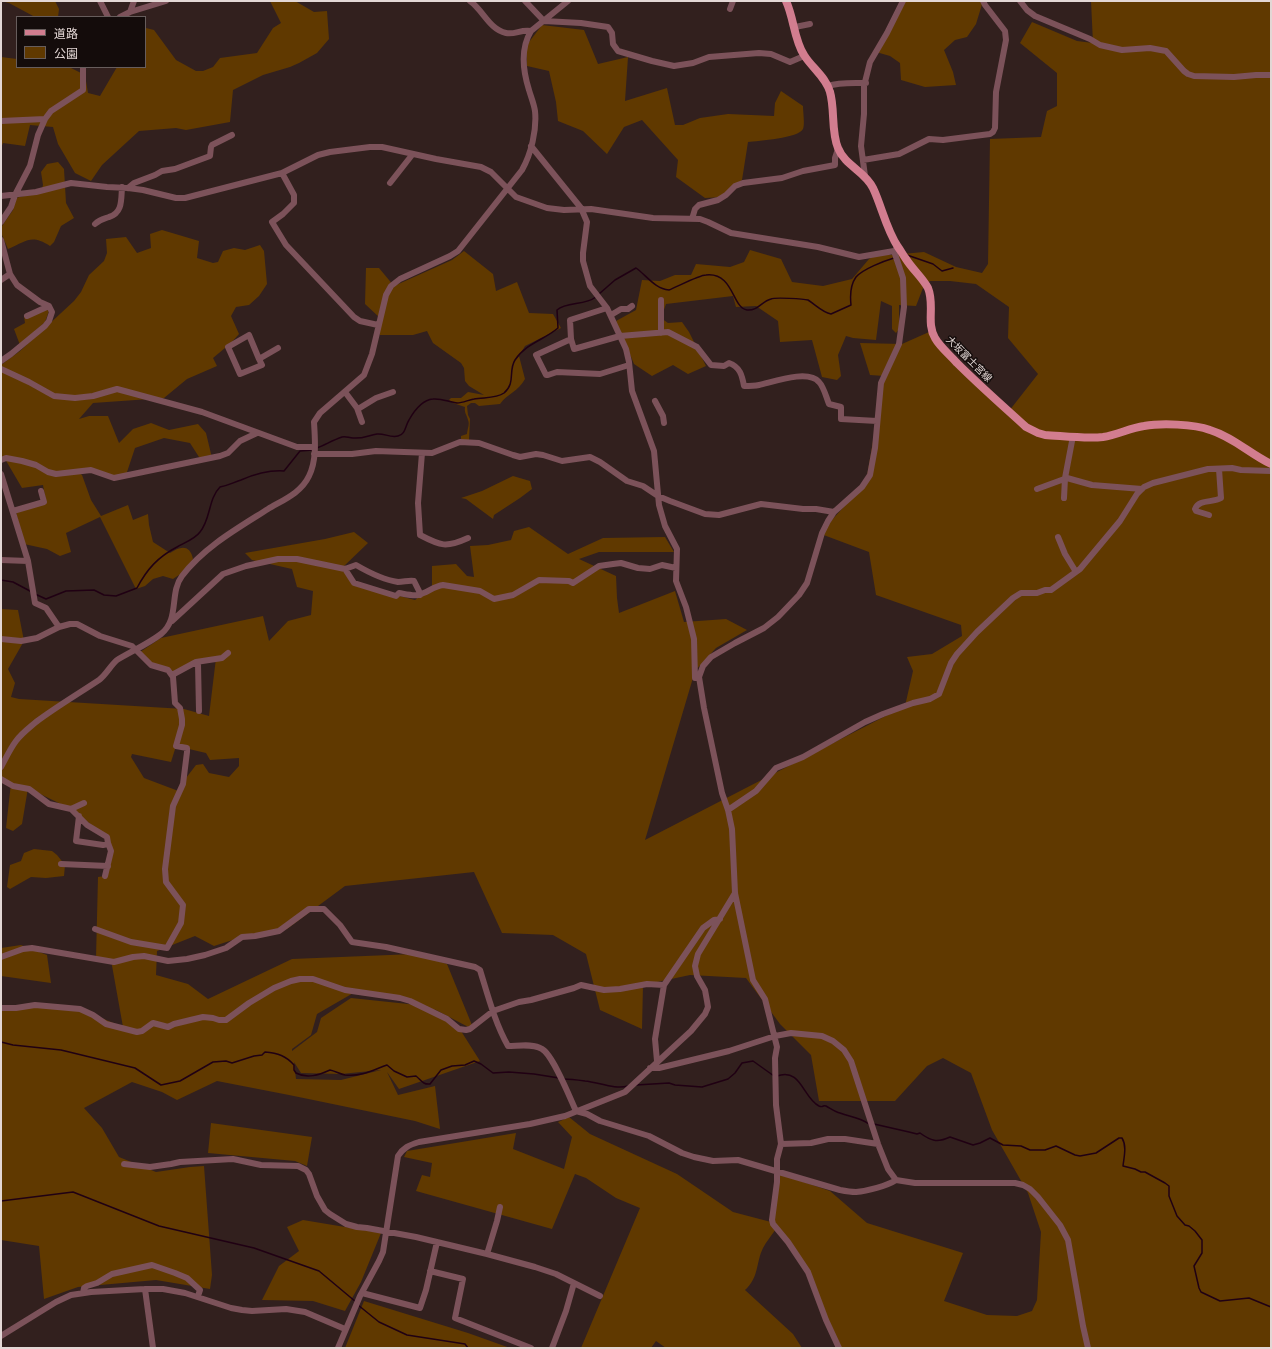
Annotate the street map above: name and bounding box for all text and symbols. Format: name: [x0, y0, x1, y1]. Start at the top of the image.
legend: [16, 16, 146, 68]
text: 道路: [54, 26, 78, 40]
text: 公園: [54, 46, 78, 60]
street label: 大坂富士宮線: [944, 334, 994, 384]

